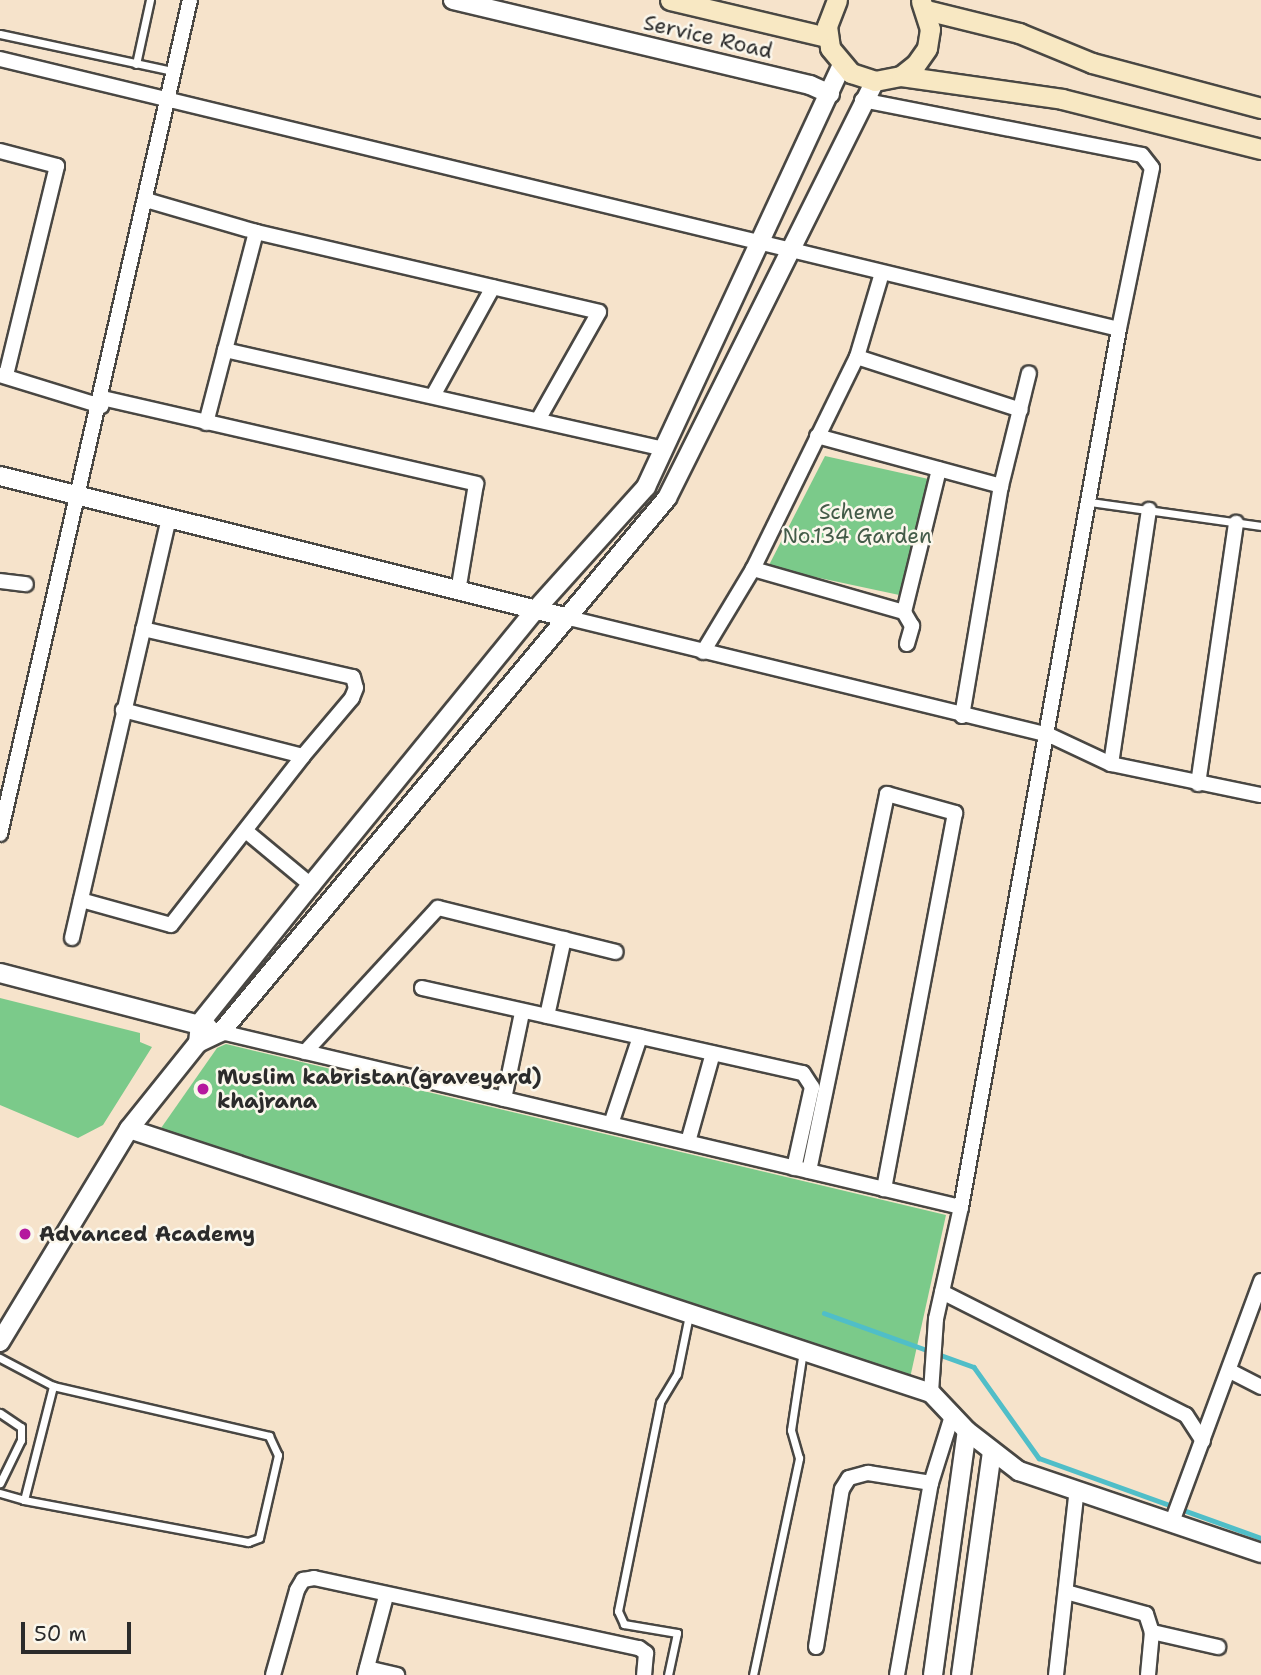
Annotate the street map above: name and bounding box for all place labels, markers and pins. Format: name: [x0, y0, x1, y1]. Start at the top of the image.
place label: Muslim kabristan(graveyard) khajrana: [217, 1064, 542, 1114]
marker: Muslim kabristan(graveyard) khajrana: [195, 1081, 211, 1097]
place label: Advanced Academy: [39, 1221, 255, 1247]
marker: Advanced Academy: [17, 1226, 33, 1242]

